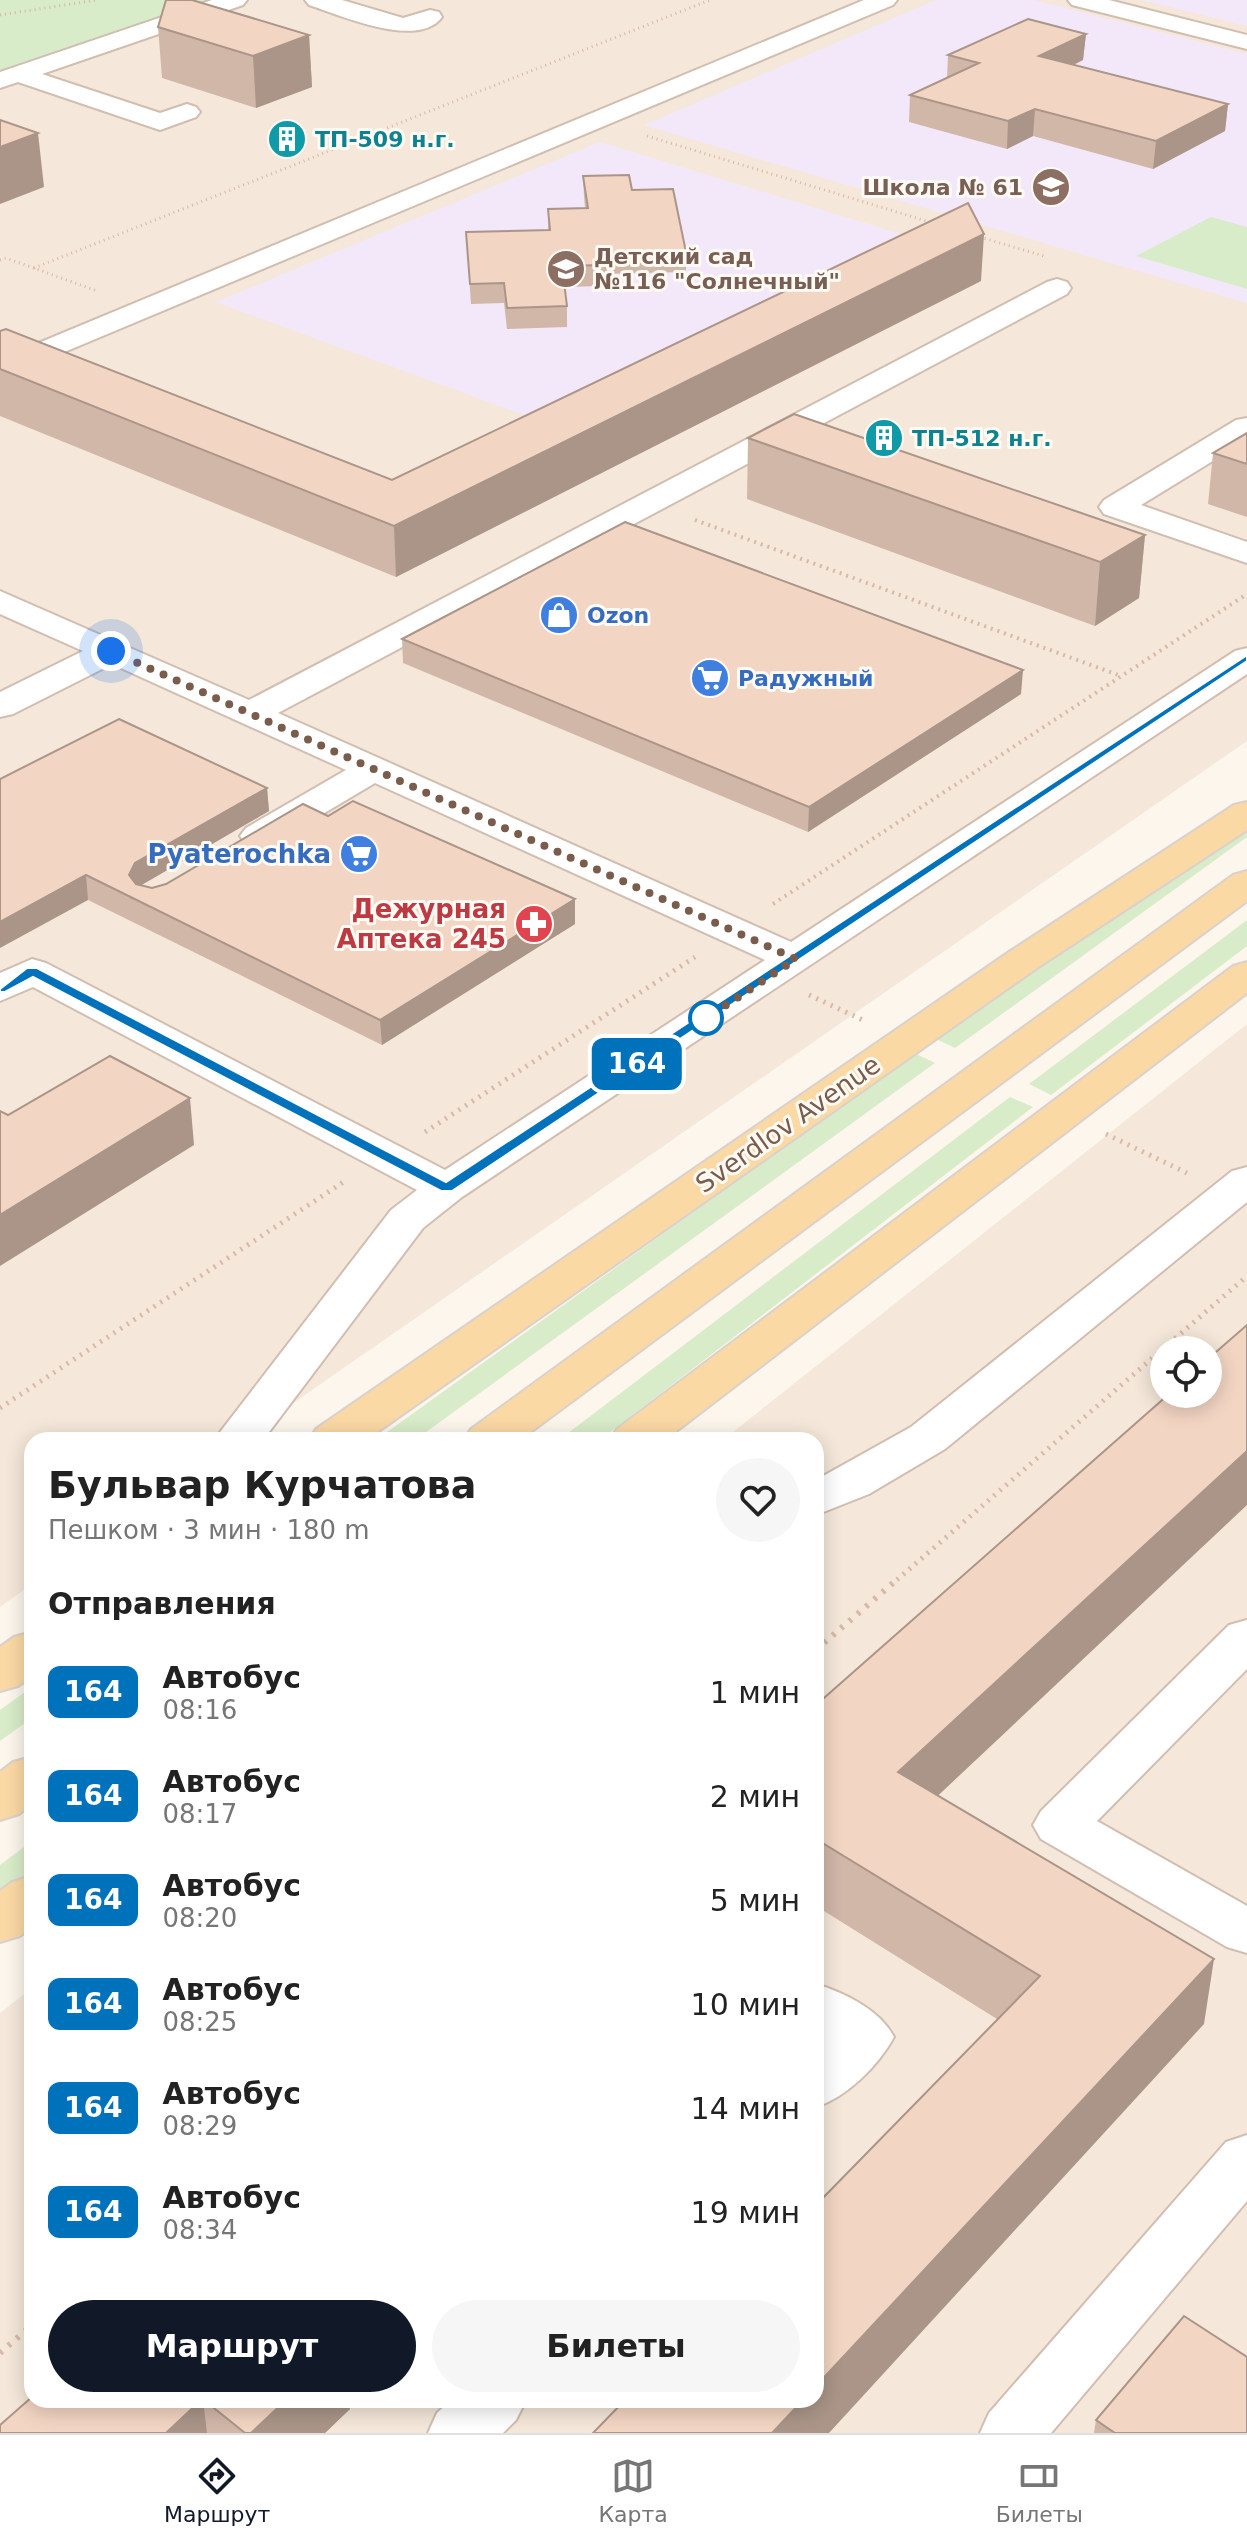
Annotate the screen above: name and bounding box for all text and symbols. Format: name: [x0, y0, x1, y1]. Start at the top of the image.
building icon: ТП-509 н.г.: [266, 118, 308, 160]
place label: ТП-509 н.г.: [315, 127, 455, 152]
school or university icon: Школа № 61: [1030, 166, 1072, 208]
place label: Школа № 61: [862, 175, 1023, 200]
place label: Детский сад №116 "Солнечный": [594, 244, 840, 294]
school or university icon: Детский сад №116 "Солнечный": [545, 248, 587, 290]
building icon: ТП-512 н.г.: [863, 417, 905, 459]
place label: ТП-512 н.г.: [912, 426, 1052, 451]
shop icon: Ozon: [538, 594, 580, 636]
place label: Ozon: [587, 603, 649, 628]
your location: [91, 631, 131, 671]
supermarket icon: Радужный: [689, 657, 731, 699]
place label: Радужный: [738, 666, 873, 691]
supermarket icon: Pyaterochka: [338, 833, 380, 875]
place label: Pyaterochka: [147, 839, 331, 869]
place label: Дежурная Аптека 245: [337, 894, 506, 954]
pharmacy icon: Дежурная Аптека 245: [513, 903, 555, 945]
unlabelled marker: [689, 1001, 723, 1035]
line badge: 164: [591, 1038, 683, 1090]
text: 164: [608, 1047, 666, 1080]
street label: Sverdlov Avenue: [690, 1049, 886, 1199]
map controls: [1150, 1336, 1222, 1408]
button: locate: [1150, 1336, 1222, 1408]
button: heart: [716, 1458, 800, 1542]
text: Бульвар Курчатова: [48, 1463, 476, 1507]
text: Пешком · 3 мин · 180 m: [48, 1515, 370, 1545]
text: Отправления: [48, 1586, 276, 1621]
text: Автобус: [162, 1660, 301, 1695]
text: 164: [64, 1675, 122, 1708]
text: 1 мин: [710, 1675, 800, 1710]
text: 08:16: [162, 1695, 237, 1725]
text: Автобус: [162, 1764, 301, 1799]
text: 164: [64, 1779, 122, 1812]
text: 2 мин: [710, 1779, 800, 1814]
text: 08:17: [162, 1799, 237, 1829]
text: Автобус: [162, 1868, 301, 1903]
text: 164: [64, 1883, 122, 1916]
text: 5 мин: [710, 1883, 800, 1918]
text: 08:20: [162, 1903, 237, 1933]
text: Автобус: [162, 1972, 301, 2007]
text: 164: [64, 1987, 122, 2020]
text: 10 мин: [691, 1987, 800, 2022]
text: 08:25: [162, 2007, 237, 2037]
text: Автобус: [162, 2076, 301, 2111]
text: 164: [64, 2091, 122, 2124]
text: 14 мин: [691, 2091, 800, 2126]
text: 08:29: [162, 2111, 237, 2141]
text: Автобус: [162, 2180, 301, 2215]
text: 164: [64, 2195, 122, 2228]
text: 19 мин: [691, 2195, 800, 2230]
text: 08:34: [162, 2215, 237, 2245]
button: Маршрут: [48, 2300, 416, 2392]
button: Билеты: [432, 2300, 800, 2392]
tab: Маршрут: [164, 2454, 270, 2527]
tab: Карта: [598, 2454, 668, 2527]
tab: Билеты: [996, 2454, 1083, 2527]

